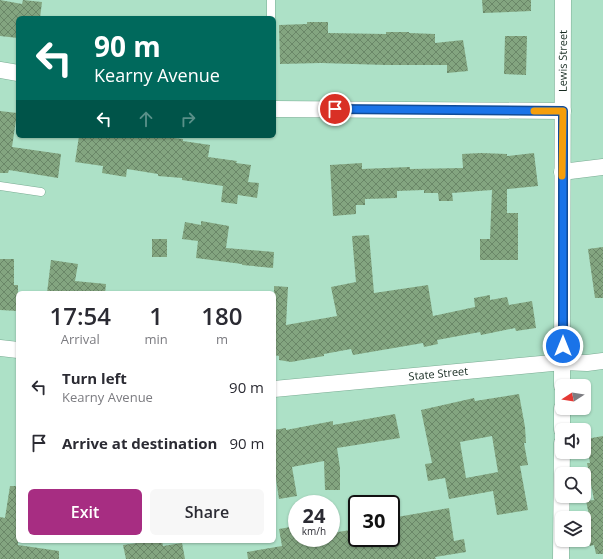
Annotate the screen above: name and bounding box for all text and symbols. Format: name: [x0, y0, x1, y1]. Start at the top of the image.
text: 90 m: [94, 27, 161, 65]
street label: Lewis Street: [555, 30, 570, 92]
icon: left: [28, 32, 80, 84]
text: Kearny Avenue: [94, 63, 220, 87]
pin: [318, 92, 352, 126]
icon: arrive: [324, 98, 346, 120]
icon: left: [93, 108, 115, 130]
icon: ahead: [135, 108, 157, 130]
icon: right: [177, 108, 199, 130]
text: 17:54: [50, 299, 111, 332]
text: 1: [149, 299, 163, 332]
text: 180: [201, 299, 242, 332]
position arrow: [542, 325, 584, 367]
text: Arrival: [61, 330, 100, 348]
text: min: [145, 330, 168, 348]
text: m: [216, 330, 228, 348]
street label: State Street: [408, 363, 469, 383]
text: Turn left: [62, 368, 127, 388]
icon: left: [28, 376, 50, 398]
text: 90 m: [229, 377, 264, 397]
north arrow: [555, 379, 591, 415]
map controls: [555, 379, 591, 547]
text: Kearny Avenue: [62, 388, 153, 406]
button: sound: [555, 423, 591, 459]
icon: arrive: [28, 432, 50, 454]
text: Arrive at destination: [62, 433, 217, 453]
text: 90 m: [229, 433, 264, 453]
button: search: [555, 467, 591, 503]
button: Exit: [28, 489, 142, 535]
button: Share: [150, 489, 264, 535]
speed limit sign: 30: [348, 495, 400, 547]
text: 24: [303, 502, 325, 529]
button: layers: [555, 511, 591, 547]
text: km/h: [302, 524, 326, 538]

